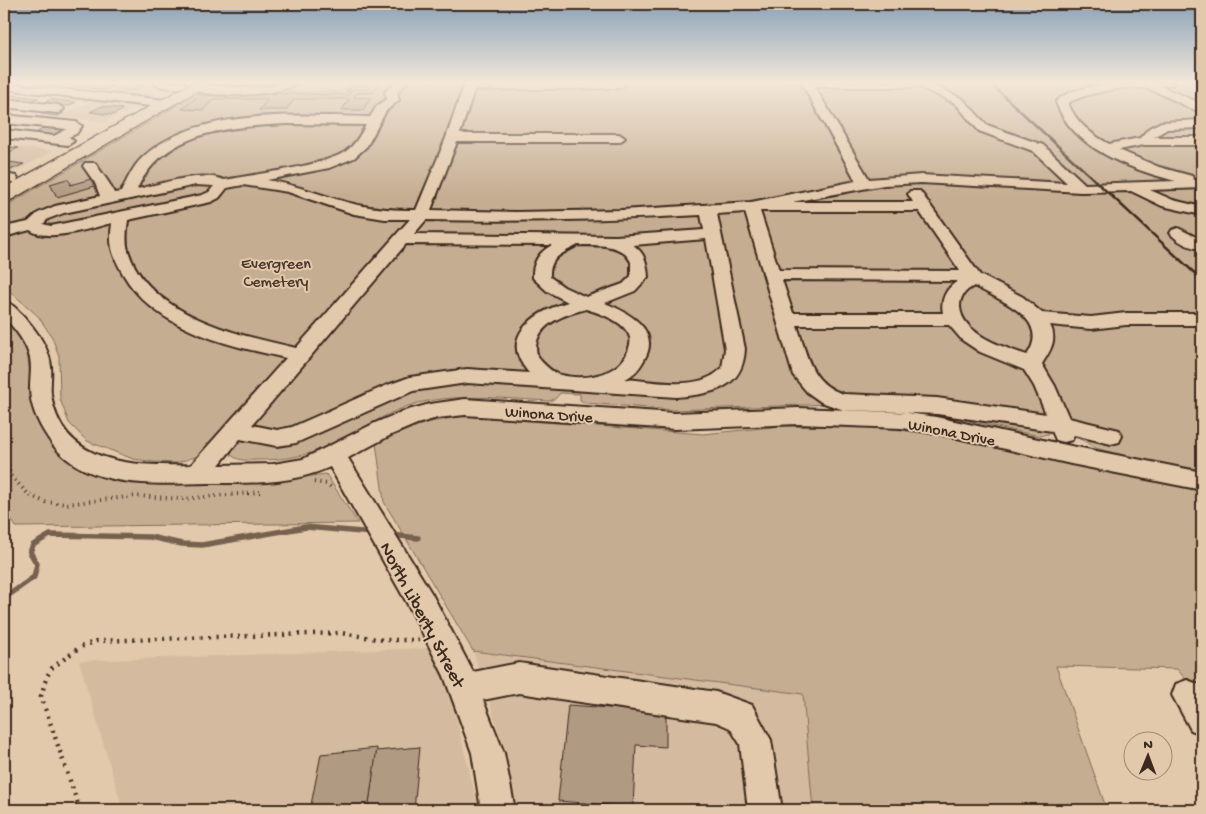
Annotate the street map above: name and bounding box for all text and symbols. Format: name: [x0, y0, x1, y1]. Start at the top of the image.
park label: Evergreen Cemetery: [241, 256, 311, 293]
street label: Winona Drive: [504, 404, 594, 429]
street label: Winona Drive: [906, 417, 997, 452]
street label: North Liberty Street: [373, 539, 470, 694]
north arrow: [1124, 732, 1174, 782]
text: N: [1143, 737, 1153, 754]

